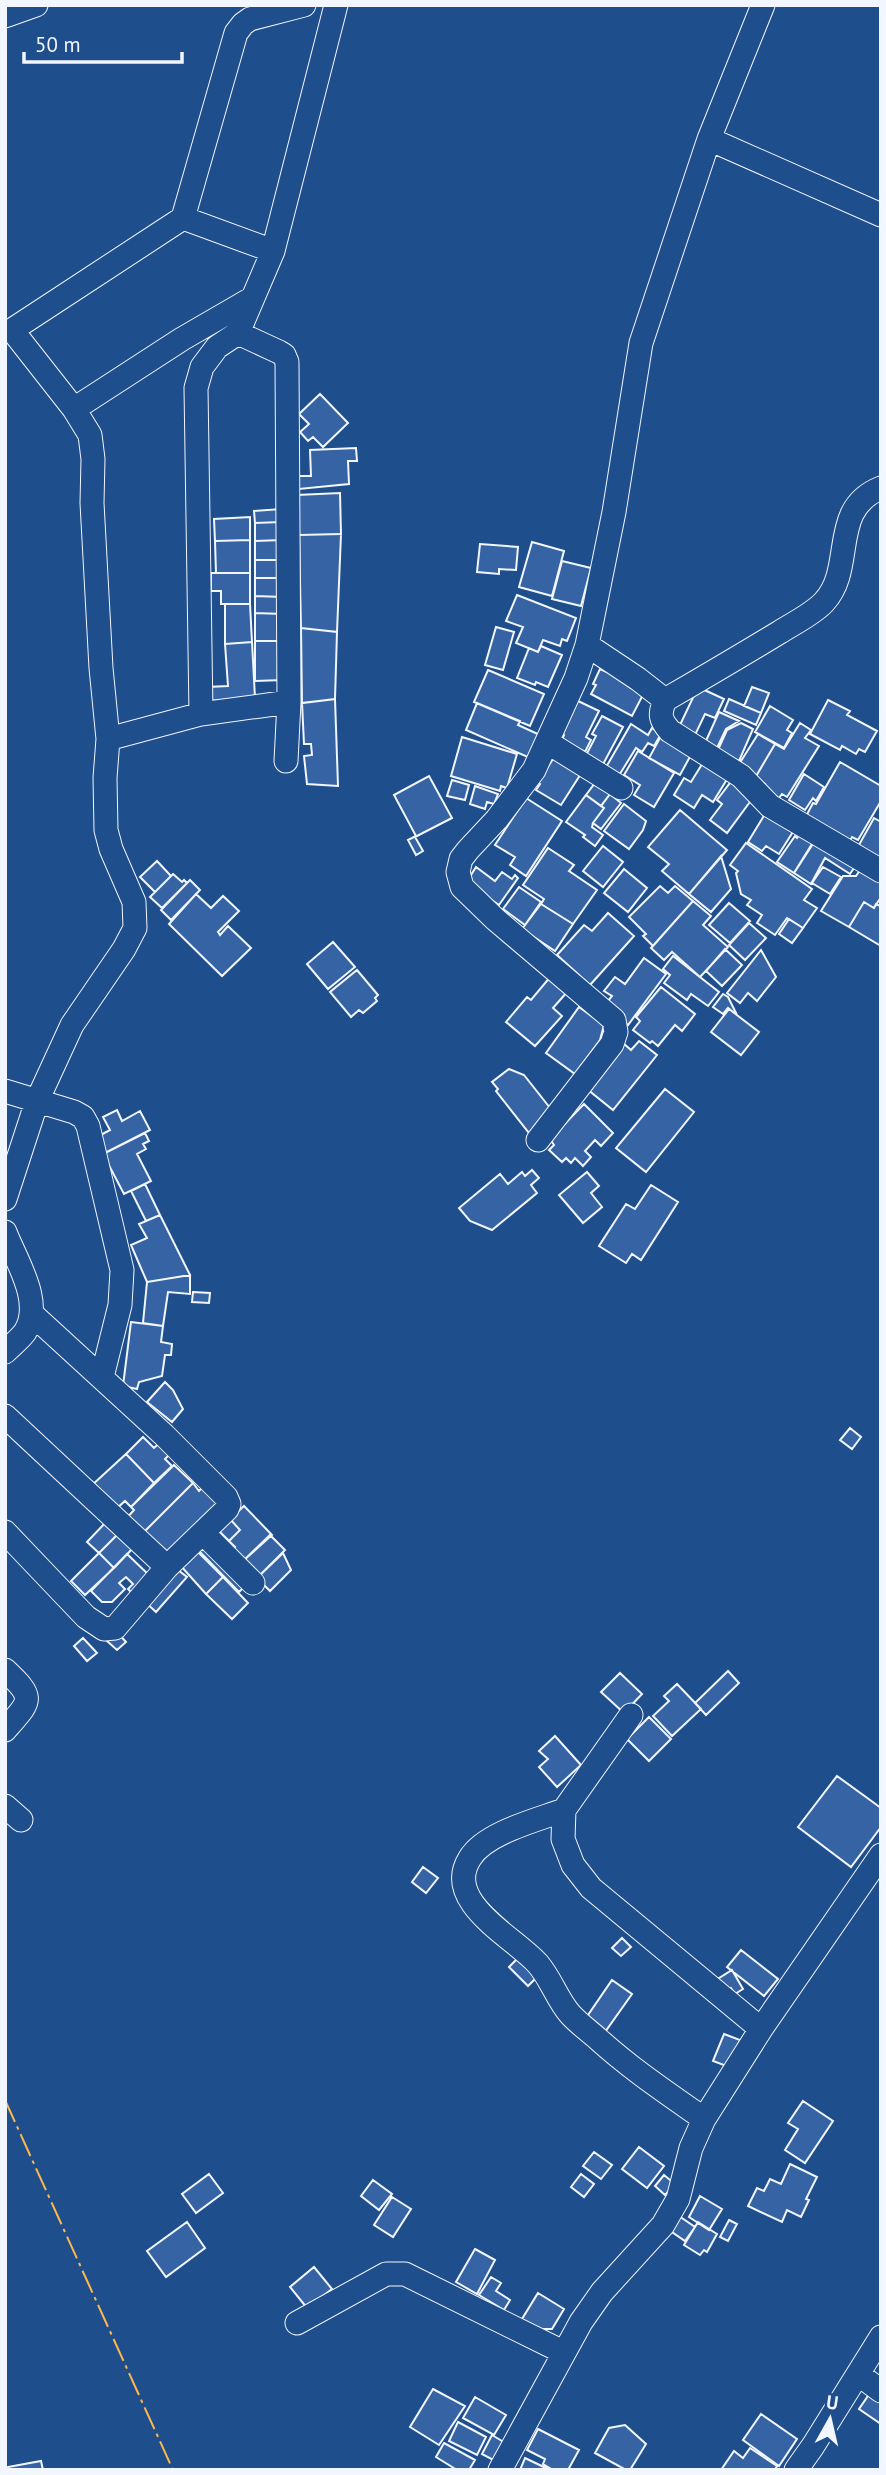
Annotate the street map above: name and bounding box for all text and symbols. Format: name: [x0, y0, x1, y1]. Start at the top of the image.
scale bar: [24, 21, 182, 65]
text: 50 m: [35, 31, 81, 58]
north arrow: [795, 2384, 865, 2454]
text: U: [825, 2389, 840, 2415]

